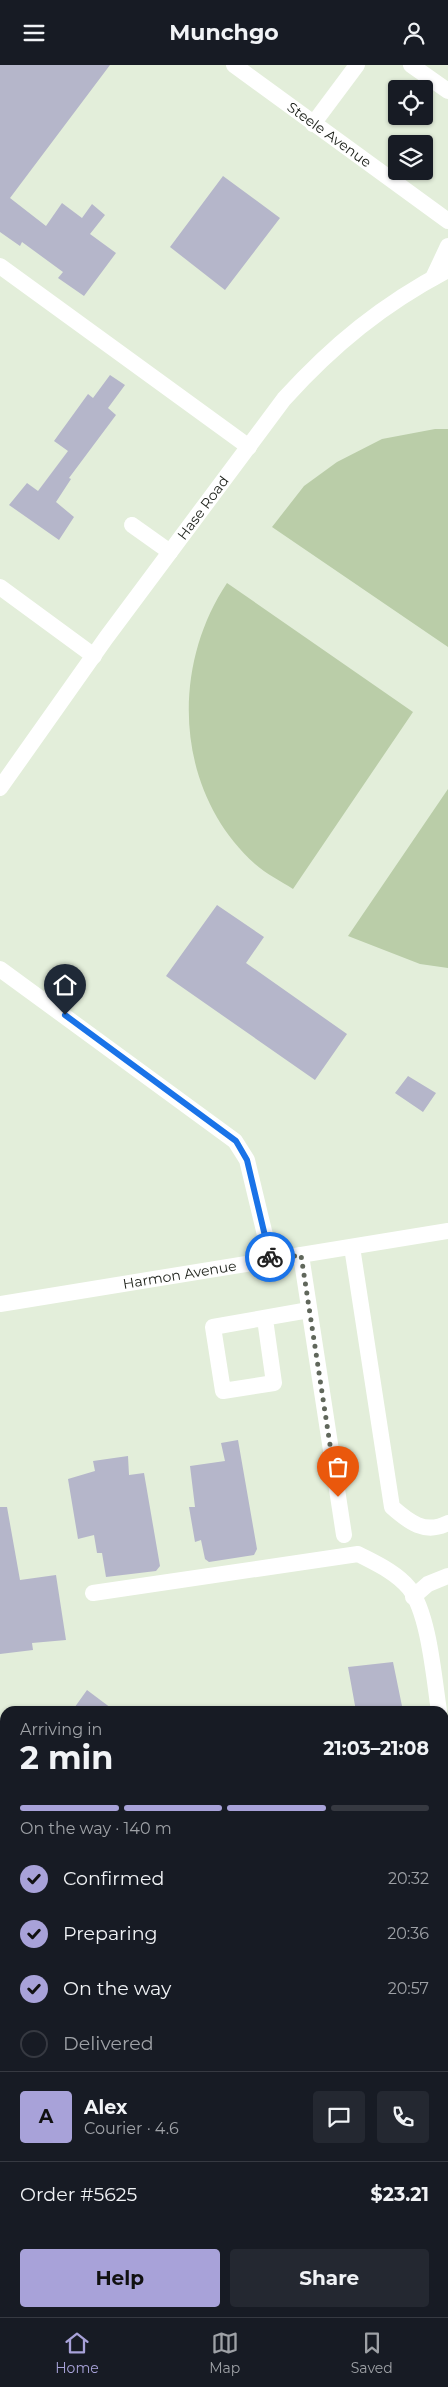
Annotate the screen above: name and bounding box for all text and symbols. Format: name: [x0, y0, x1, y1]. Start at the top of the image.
icon: menu: [20, 19, 48, 47]
text: Munchgo: [169, 19, 279, 46]
icon: person: [400, 19, 428, 47]
map controls: [388, 80, 433, 180]
button: locate: [388, 80, 433, 125]
street label: Steele Avenue: [284, 98, 375, 171]
button: layers: [388, 135, 433, 180]
street label: Hase Road: [173, 472, 233, 543]
pin: [44, 964, 86, 1015]
icon: home: [51, 971, 79, 999]
courier: [245, 1232, 295, 1282]
icon: bike: [256, 1243, 284, 1271]
street label: Harmon Avenue: [122, 1257, 238, 1293]
pin: [317, 1446, 359, 1497]
icon: bag: [324, 1453, 352, 1481]
text: Arriving in: [20, 1720, 102, 1739]
text: 21:03–21:08: [323, 1737, 429, 1760]
text: 2 min: [20, 1738, 113, 1777]
text: On the way · 140 m: [20, 1819, 172, 1838]
icon: check: [20, 1865, 48, 1893]
text: Confirmed: [63, 1867, 164, 1890]
text: 20:32: [388, 1869, 429, 1888]
icon: check: [20, 1920, 48, 1948]
text: Preparing: [63, 1922, 158, 1945]
text: 20:36: [387, 1924, 429, 1943]
icon: check: [20, 1975, 48, 2003]
text: On the way: [63, 1977, 171, 2000]
text: 20:57: [388, 1979, 429, 1998]
text: Delivered: [63, 2032, 154, 2055]
button: chat: [313, 2091, 365, 2143]
button: phone: [377, 2091, 429, 2143]
text: Alex: [84, 2096, 127, 2119]
text: A: [39, 2105, 53, 2128]
text: Courier · 4.6: [84, 2119, 179, 2138]
text: Order #5625: [20, 2183, 137, 2206]
text: $23.21: [371, 2183, 429, 2206]
button: Help: [20, 2249, 220, 2307]
button: Share: [230, 2249, 429, 2307]
tab: Home: [55, 2329, 99, 2377]
tab: Map: [209, 2329, 240, 2377]
tab: Saved: [351, 2329, 393, 2377]

